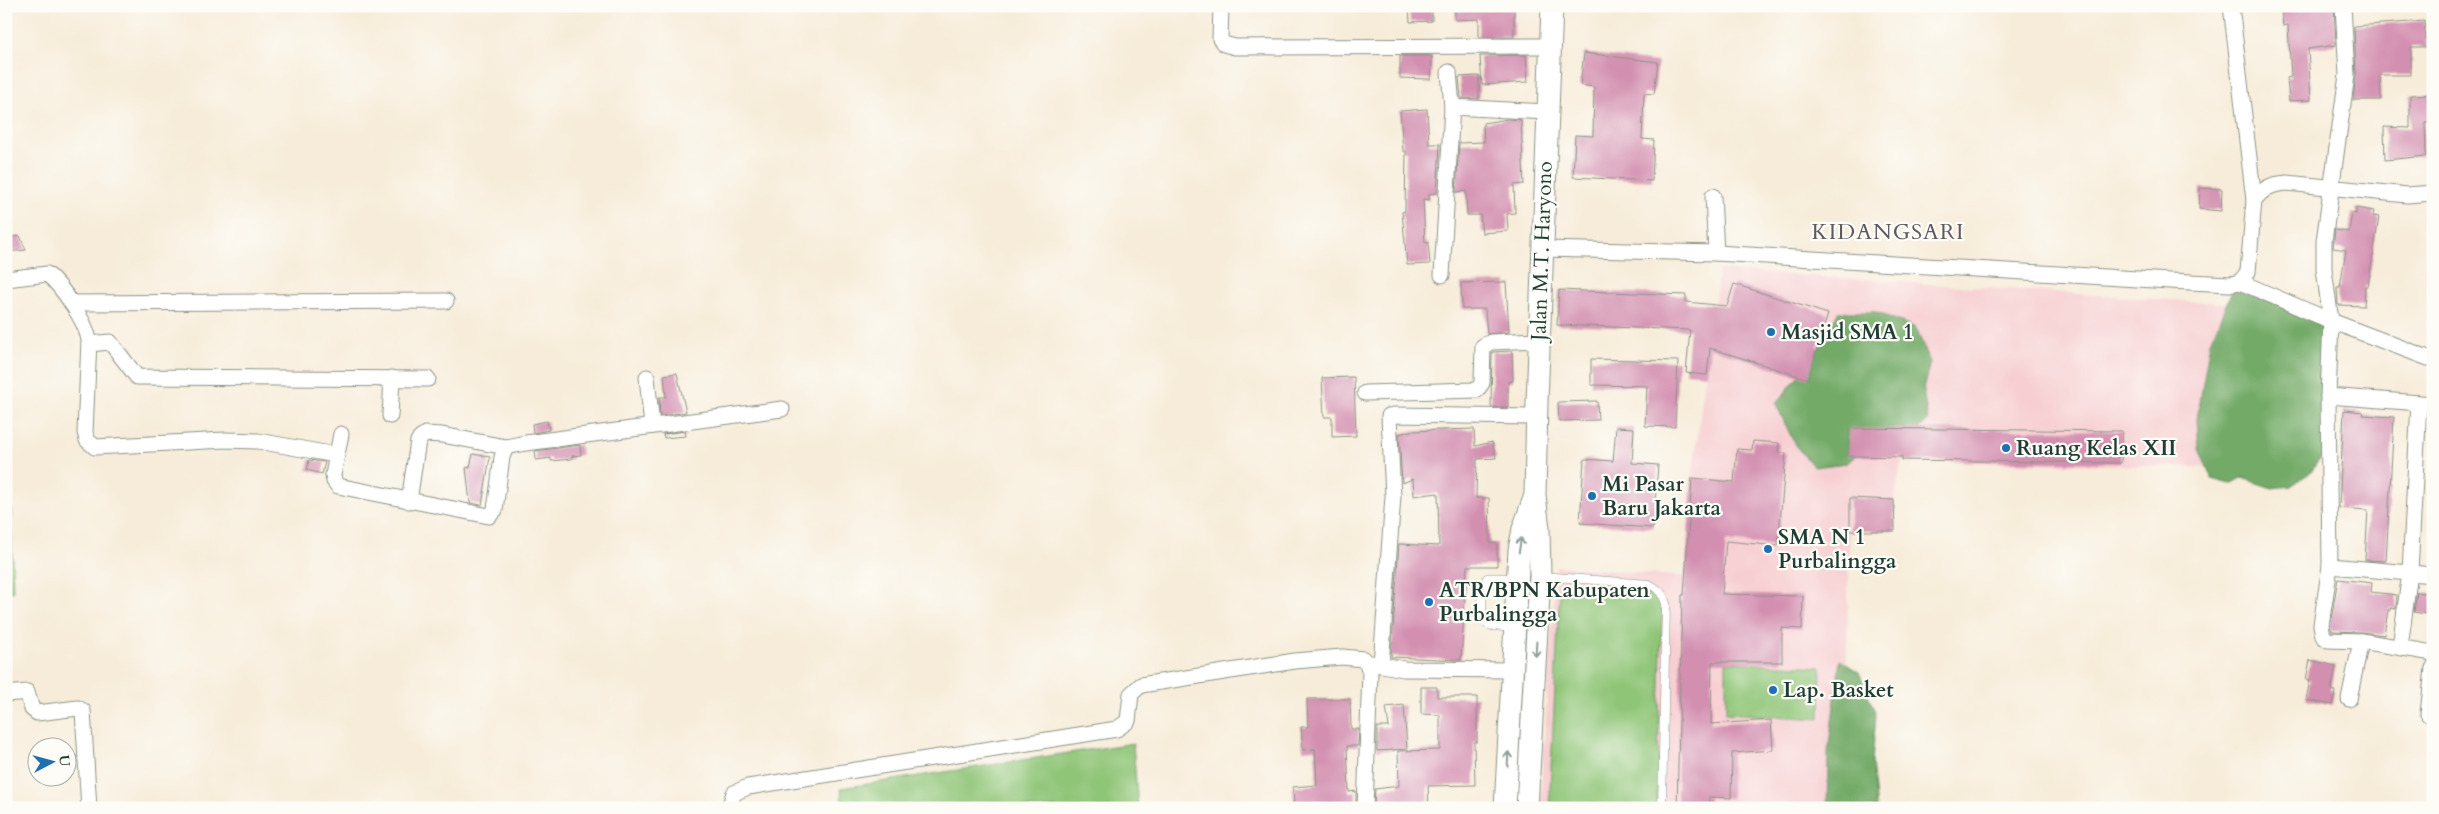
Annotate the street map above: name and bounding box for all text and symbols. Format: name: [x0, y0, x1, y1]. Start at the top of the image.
street label: Jalan M.T. Haryono: [1524, 161, 1560, 344]
district label: KIDANGSARI: [1811, 217, 1965, 247]
place label: Masjid SMA 1: [1781, 318, 1914, 347]
marker: Masjid SMA 1: [1765, 326, 1777, 338]
place label: Ruang Kelas XII: [2016, 434, 2176, 463]
marker: Ruang Kelas XII: [2000, 442, 2012, 454]
place label: Mi Pasar Baru Jakarta: [1602, 470, 1721, 523]
marker: Mi Pasar Baru Jakarta: [1586, 490, 1598, 502]
place label: SMA N 1 Purbalingga: [1778, 523, 1897, 576]
one-way arrow: [1516, 537, 1526, 553]
marker: SMA N 1 Purbalingga: [1762, 543, 1774, 555]
place label: ATR/BPN Kabupaten Purbalingga: [1439, 576, 1650, 629]
marker: ATR/BPN Kabupaten Purbalingga: [1423, 596, 1435, 608]
one-way arrow: [1531, 640, 1540, 656]
place label: Lap. Basket: [1783, 676, 1894, 705]
marker: Lap. Basket: [1767, 684, 1779, 696]
north arrow: [28, 736, 78, 786]
one-way arrow: [1504, 751, 1513, 767]
text: U: [54, 754, 75, 768]

